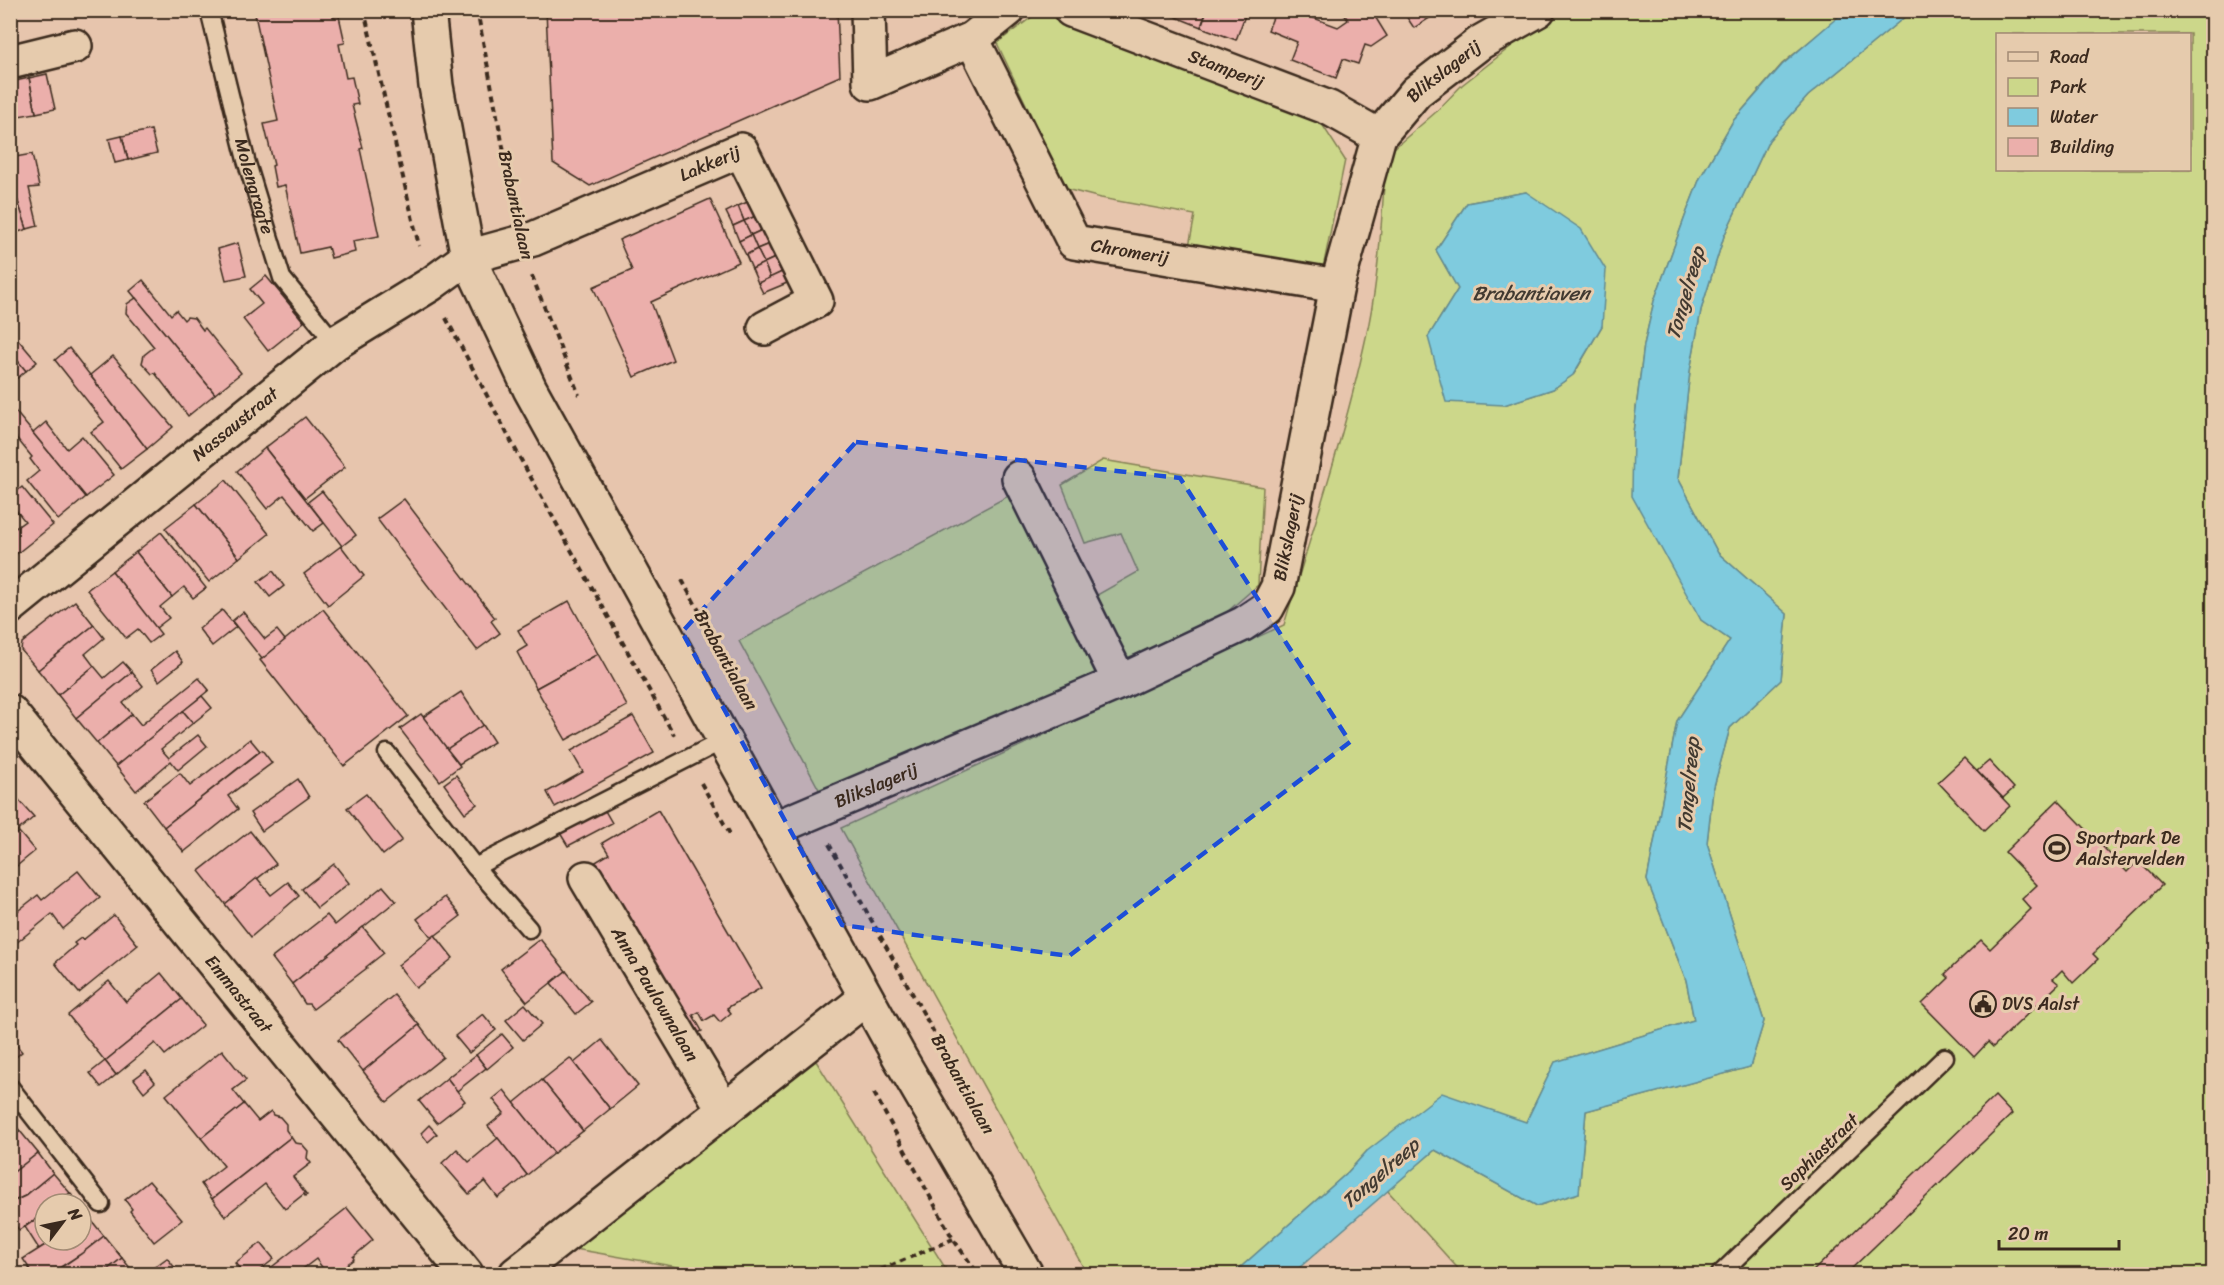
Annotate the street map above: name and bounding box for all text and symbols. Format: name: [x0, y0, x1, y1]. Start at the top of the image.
street label: Blikslagerij: [1398, 31, 1488, 110]
legend: [1996, 33, 2191, 171]
street label: Stamperij: [1184, 40, 1269, 98]
text: Road: [2050, 41, 2090, 73]
text: Park: [2050, 71, 2087, 103]
text: Water: [2050, 101, 2099, 133]
text: Building: [2050, 131, 2114, 163]
street label: Molengragte: [225, 135, 284, 238]
street label: Lakkerij: [674, 136, 746, 191]
street label: Brabantialaan: [489, 147, 543, 263]
street label: Chromerij: [1089, 229, 1172, 274]
water label: Tongelreep: [1656, 241, 1716, 344]
water label: Brabantiaven: [1472, 276, 1592, 311]
street label: Nassaustraat: [184, 378, 286, 470]
street label: Blikslagerij: [1264, 491, 1312, 584]
street label: Brabantialaan: [685, 604, 767, 717]
water label: Tongelreep: [1667, 735, 1710, 834]
street label: Blikslagerij: [829, 753, 923, 817]
place label: Sportpark De Aalstervelden: [2075, 822, 2185, 875]
sports icon: Sportpark De Aalstervelden: [2042, 833, 2072, 863]
street label: Anna Paulownalaan: [602, 919, 708, 1068]
street label: Emmastraat: [196, 947, 281, 1041]
place label: DVS Aalst: [2002, 988, 2080, 1020]
public building icon: DVS Aalst: [1968, 989, 1998, 1019]
street label: Brabantialaan: [922, 1028, 1004, 1141]
street label: Sophiastraat: [1771, 1105, 1867, 1199]
water label: Tongelreep: [1333, 1128, 1429, 1218]
north arrow: [33, 1192, 93, 1252]
text: N: [60, 1201, 91, 1227]
scale bar: [1999, 1213, 2119, 1251]
text: 20 m: [2008, 1218, 2048, 1250]

